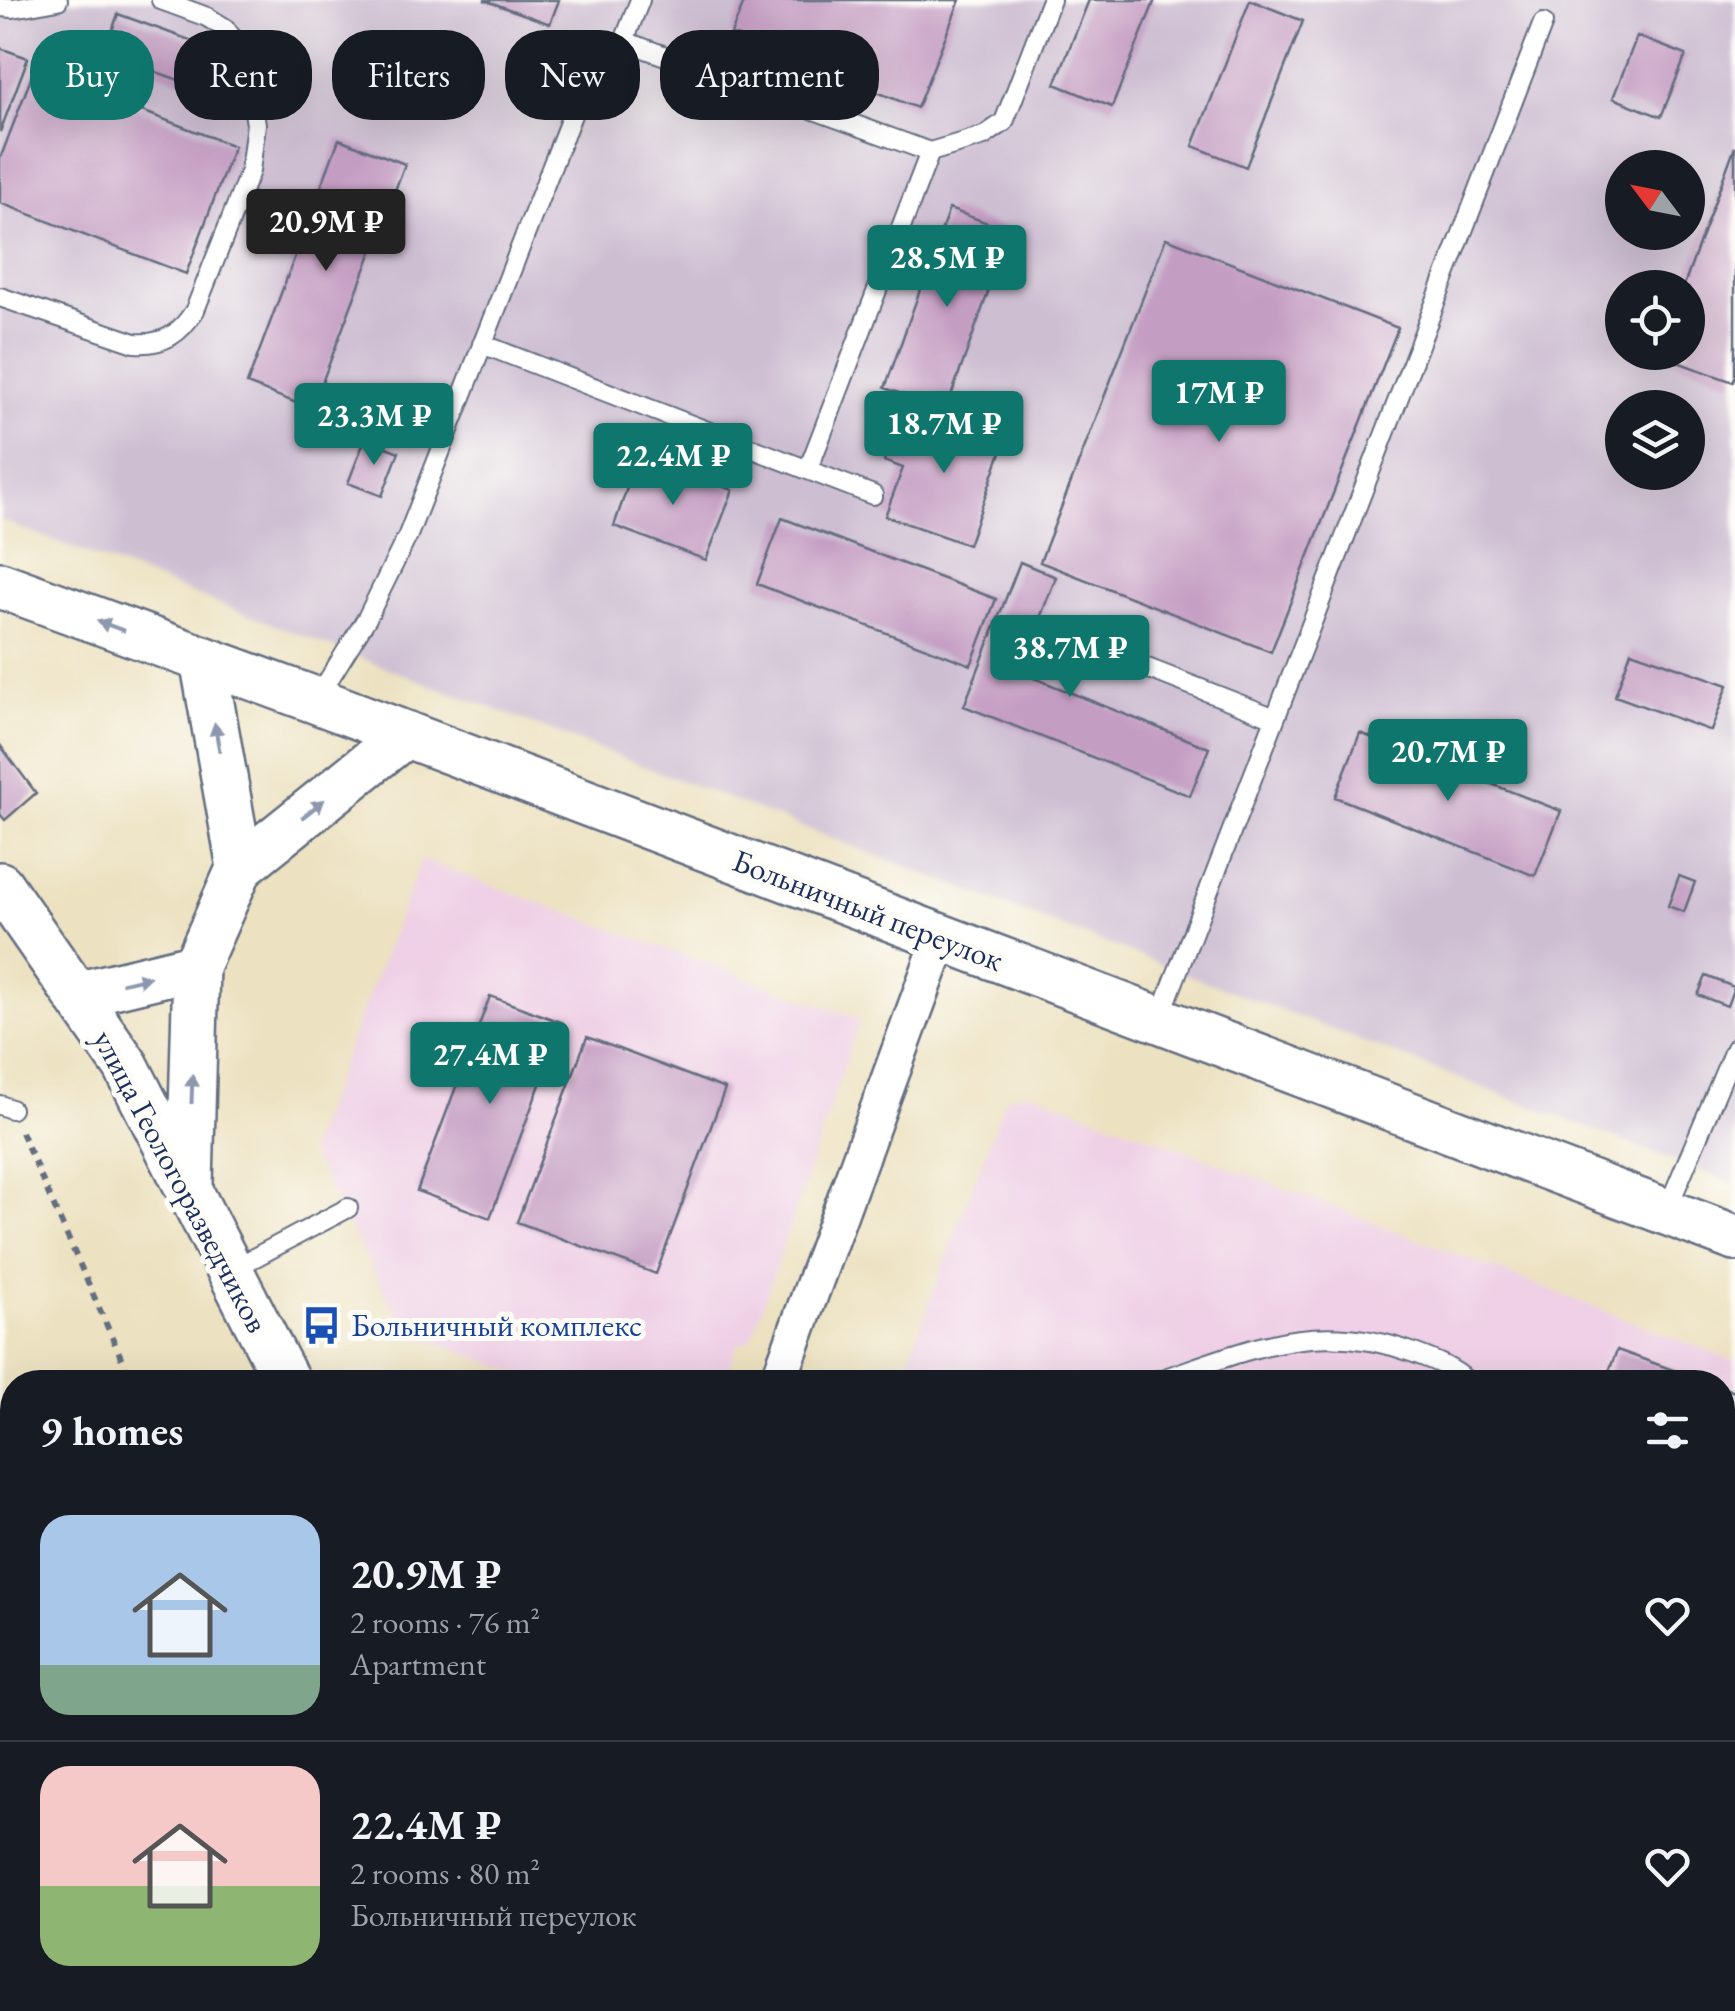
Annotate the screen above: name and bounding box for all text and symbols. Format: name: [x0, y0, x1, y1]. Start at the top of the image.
chip: Buy: [30, 30, 154, 120]
chip: Rent: [174, 30, 312, 120]
chip: Filters: [332, 30, 485, 120]
chip: New: [505, 30, 640, 120]
chip: Apartment: [660, 30, 879, 120]
north arrow: [1605, 150, 1705, 250]
map controls: [1605, 150, 1705, 490]
pin: 20.9M ₽: [234, 189, 418, 274]
text: 20.9M ₽: [268, 200, 384, 242]
pin: 28.5M ₽: [855, 225, 1039, 310]
text: 28.5M ₽: [889, 236, 1005, 278]
button: locate: [1605, 270, 1705, 370]
pin: 17M ₽: [1149, 360, 1289, 445]
text: 17M ₽: [1174, 371, 1264, 413]
pin: 23.3M ₽: [282, 383, 466, 468]
button: layers: [1605, 390, 1705, 490]
pin: 18.7M ₽: [852, 391, 1036, 476]
text: 23.3M ₽: [316, 394, 432, 436]
text: 18.7M ₽: [886, 402, 1002, 444]
pin: 22.4M ₽: [581, 423, 765, 508]
text: 22.4M ₽: [615, 434, 731, 476]
pin: 38.7M ₽: [978, 615, 1162, 700]
one-way arrow: [96, 618, 126, 633]
text: 38.7M ₽: [1012, 626, 1128, 668]
pin: 20.7M ₽: [1356, 719, 1540, 804]
one-way arrow: [209, 721, 224, 752]
text: 20.7M ₽: [1390, 730, 1506, 772]
one-way arrow: [301, 799, 326, 820]
street label: Больничный переулок: [727, 839, 1009, 981]
one-way arrow: [121, 972, 152, 987]
street label: улица Геологоразведчиков: [83, 1022, 279, 1340]
pin: 27.4M ₽: [398, 1022, 582, 1107]
text: 27.4M ₽: [432, 1033, 548, 1075]
one-way arrow: [185, 1073, 201, 1105]
bus stop icon: Больничный комплекс: [300, 1304, 342, 1346]
place label: Больничный комплекс: [351, 1304, 642, 1346]
text: 9 homes: [40, 1403, 183, 1458]
icon: filters: [1640, 1403, 1695, 1458]
text: 20.9M ₽: [350, 1546, 501, 1601]
icon: home: [120, 1555, 240, 1675]
icon: heart: [1640, 1588, 1695, 1643]
text: 2 rooms · 76 m²: [350, 1601, 540, 1643]
text: Apartment: [350, 1643, 486, 1685]
text: 22.4M ₽: [350, 1797, 501, 1852]
icon: home: [120, 1806, 240, 1926]
icon: heart: [1640, 1839, 1695, 1894]
text: 2 rooms · 80 m²: [350, 1852, 540, 1894]
text: Больничный переулок: [350, 1894, 637, 1936]

